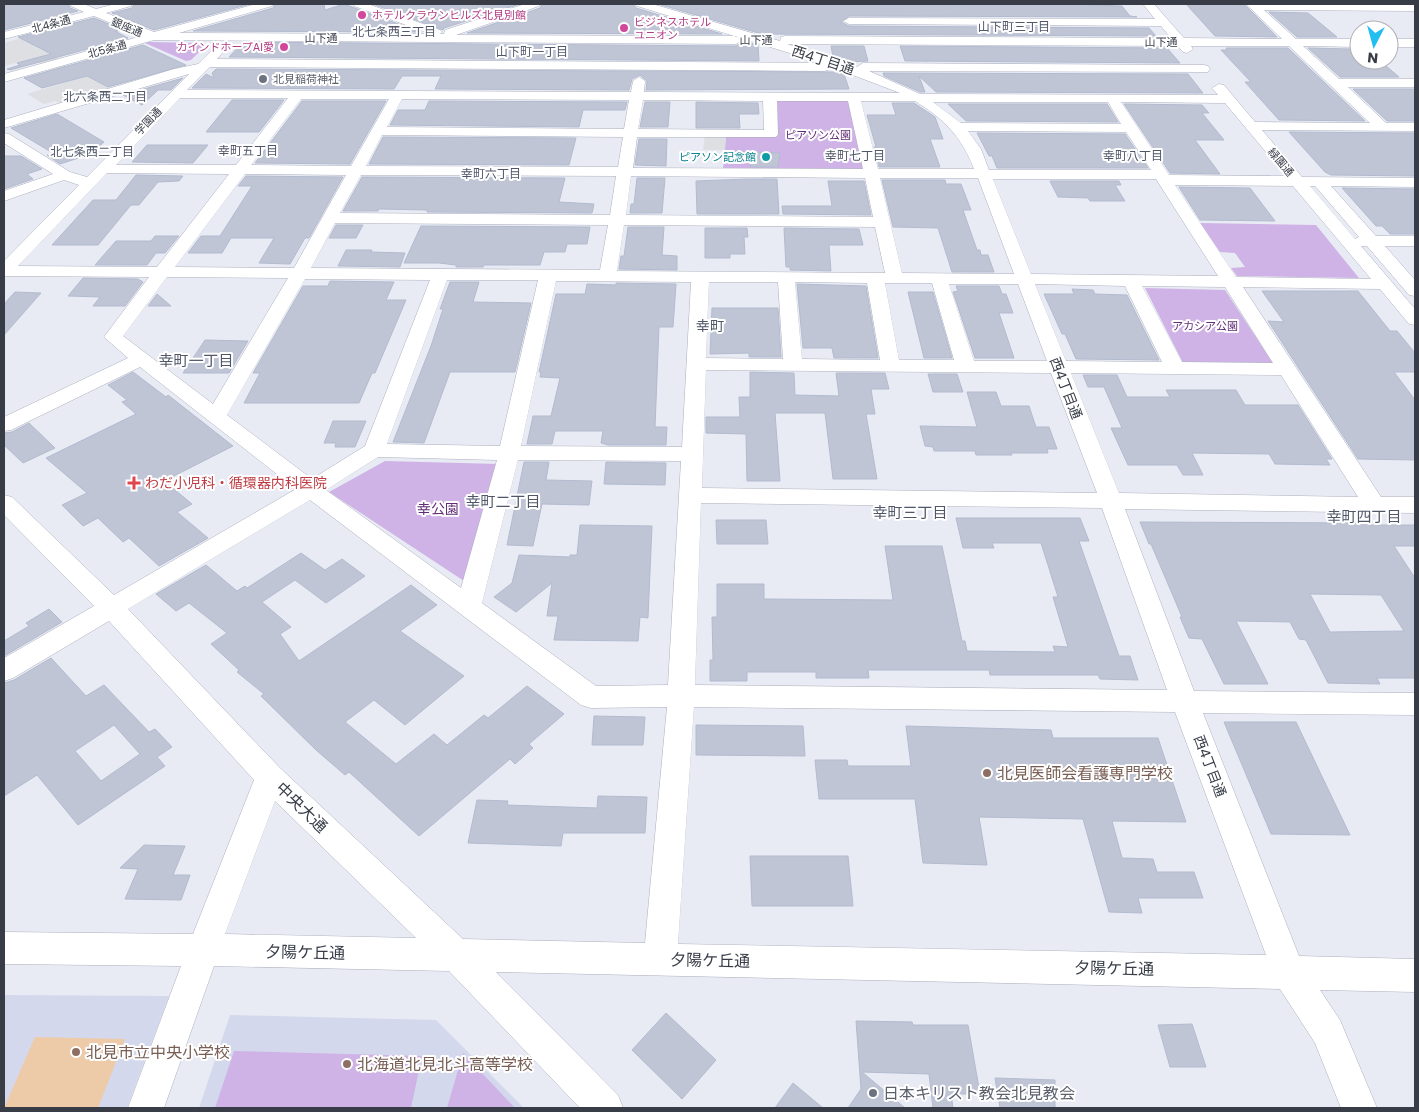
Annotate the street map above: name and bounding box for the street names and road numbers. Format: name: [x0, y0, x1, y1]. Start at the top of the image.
street label: 北4条通: [30, 11, 72, 37]
street label: 銀座通: [109, 13, 145, 41]
street label: 山下通: [305, 30, 338, 46]
street label: 山下通: [740, 32, 773, 48]
street label: 山下通: [1145, 34, 1178, 50]
street label: 北5条通: [86, 36, 128, 62]
street label: 西4丁目通: [789, 40, 857, 80]
street label: 学園通: [131, 104, 165, 138]
street label: 緑園通: [1264, 144, 1298, 180]
street label: 西4丁目通: [1045, 354, 1087, 422]
street label: 西4丁目通: [1189, 732, 1231, 800]
street label: 中央大通: [271, 777, 333, 838]
street label: 夕陽ケ丘通: [265, 940, 345, 965]
street label: 夕陽ケ丘通: [670, 948, 750, 973]
street label: 夕陽ケ丘通: [1074, 956, 1154, 981]

